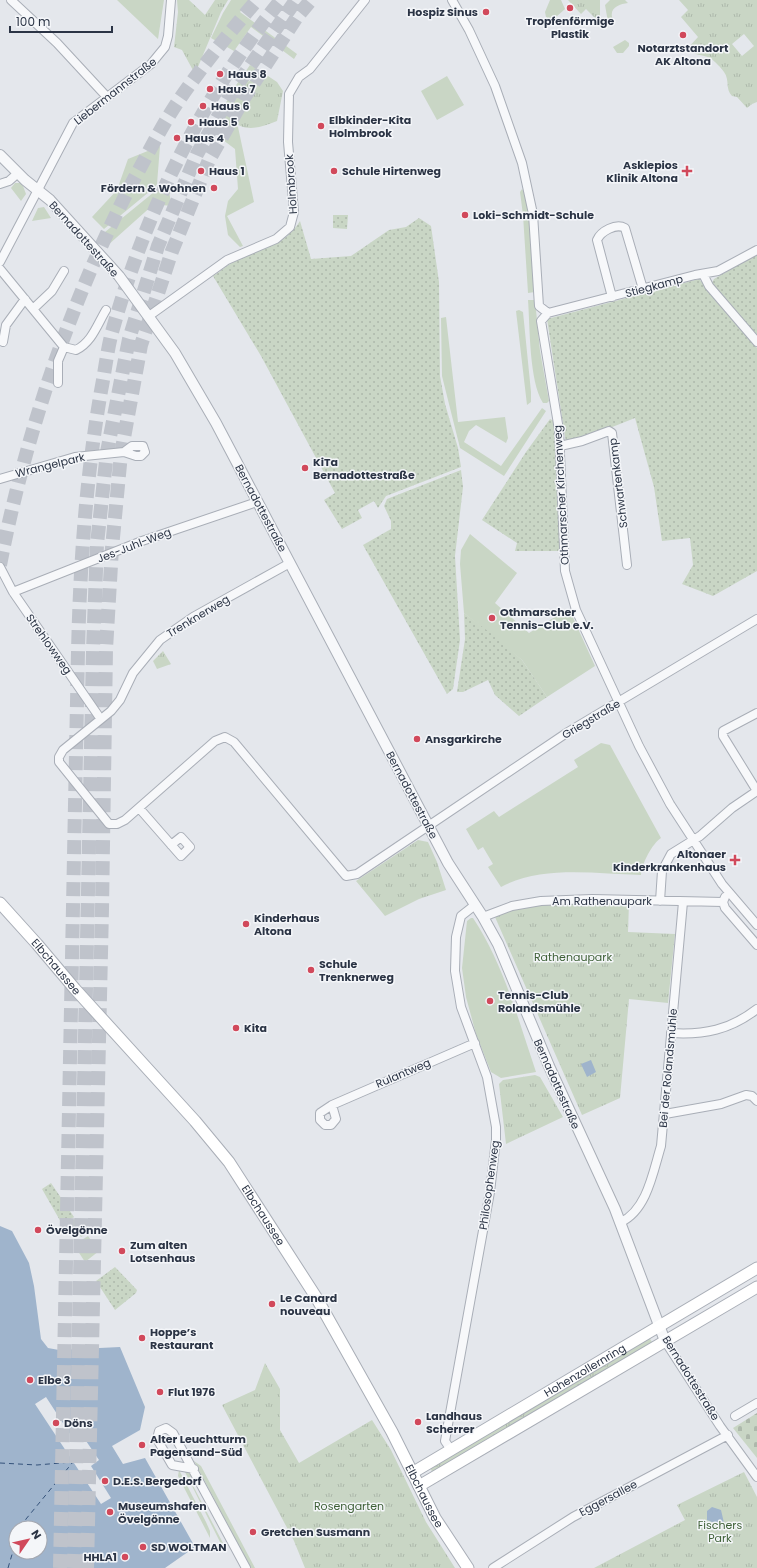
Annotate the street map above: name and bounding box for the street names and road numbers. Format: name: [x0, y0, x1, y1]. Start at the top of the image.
street label: Liebermannstraße: [70, 53, 160, 128]
street label: Holmbrook: [281, 153, 301, 214]
street label: Bernadottestraße: [46, 198, 123, 281]
street label: Stiegkamp: [623, 271, 685, 301]
street label: Othmarscher Kirchenweg: [549, 425, 573, 565]
street label: Schwartenkamp: [605, 437, 631, 529]
street label: Wrangelpark: [14, 449, 87, 481]
street label: Bernadottestraße: [231, 461, 291, 555]
street label: Jes-Juhl-Weg: [95, 524, 173, 566]
street label: Trenknerweg: [164, 591, 232, 641]
street label: Strehlowweg: [22, 611, 76, 677]
street label: Griegstraße: [559, 695, 623, 743]
street label: Bernadottestraße: [382, 748, 442, 842]
street label: Am Rathenaupark: [552, 893, 652, 909]
street label: Elbchaussee: [28, 935, 85, 999]
street label: Bei der Rolandsmühle: [655, 1008, 681, 1128]
street label: Bernadottestraße: [530, 1036, 584, 1132]
street label: Rulantweg: [373, 1054, 433, 1092]
street label: Philosophenweg: [475, 1139, 503, 1231]
street label: Elbchaussee: [238, 1182, 289, 1249]
street label: Bernadottestraße: [659, 1333, 724, 1424]
street label: Hohenzollernring: [541, 1340, 629, 1401]
street label: Elbchaussee: [401, 1462, 447, 1531]
street label: Eggersallee: [576, 1476, 640, 1520]

